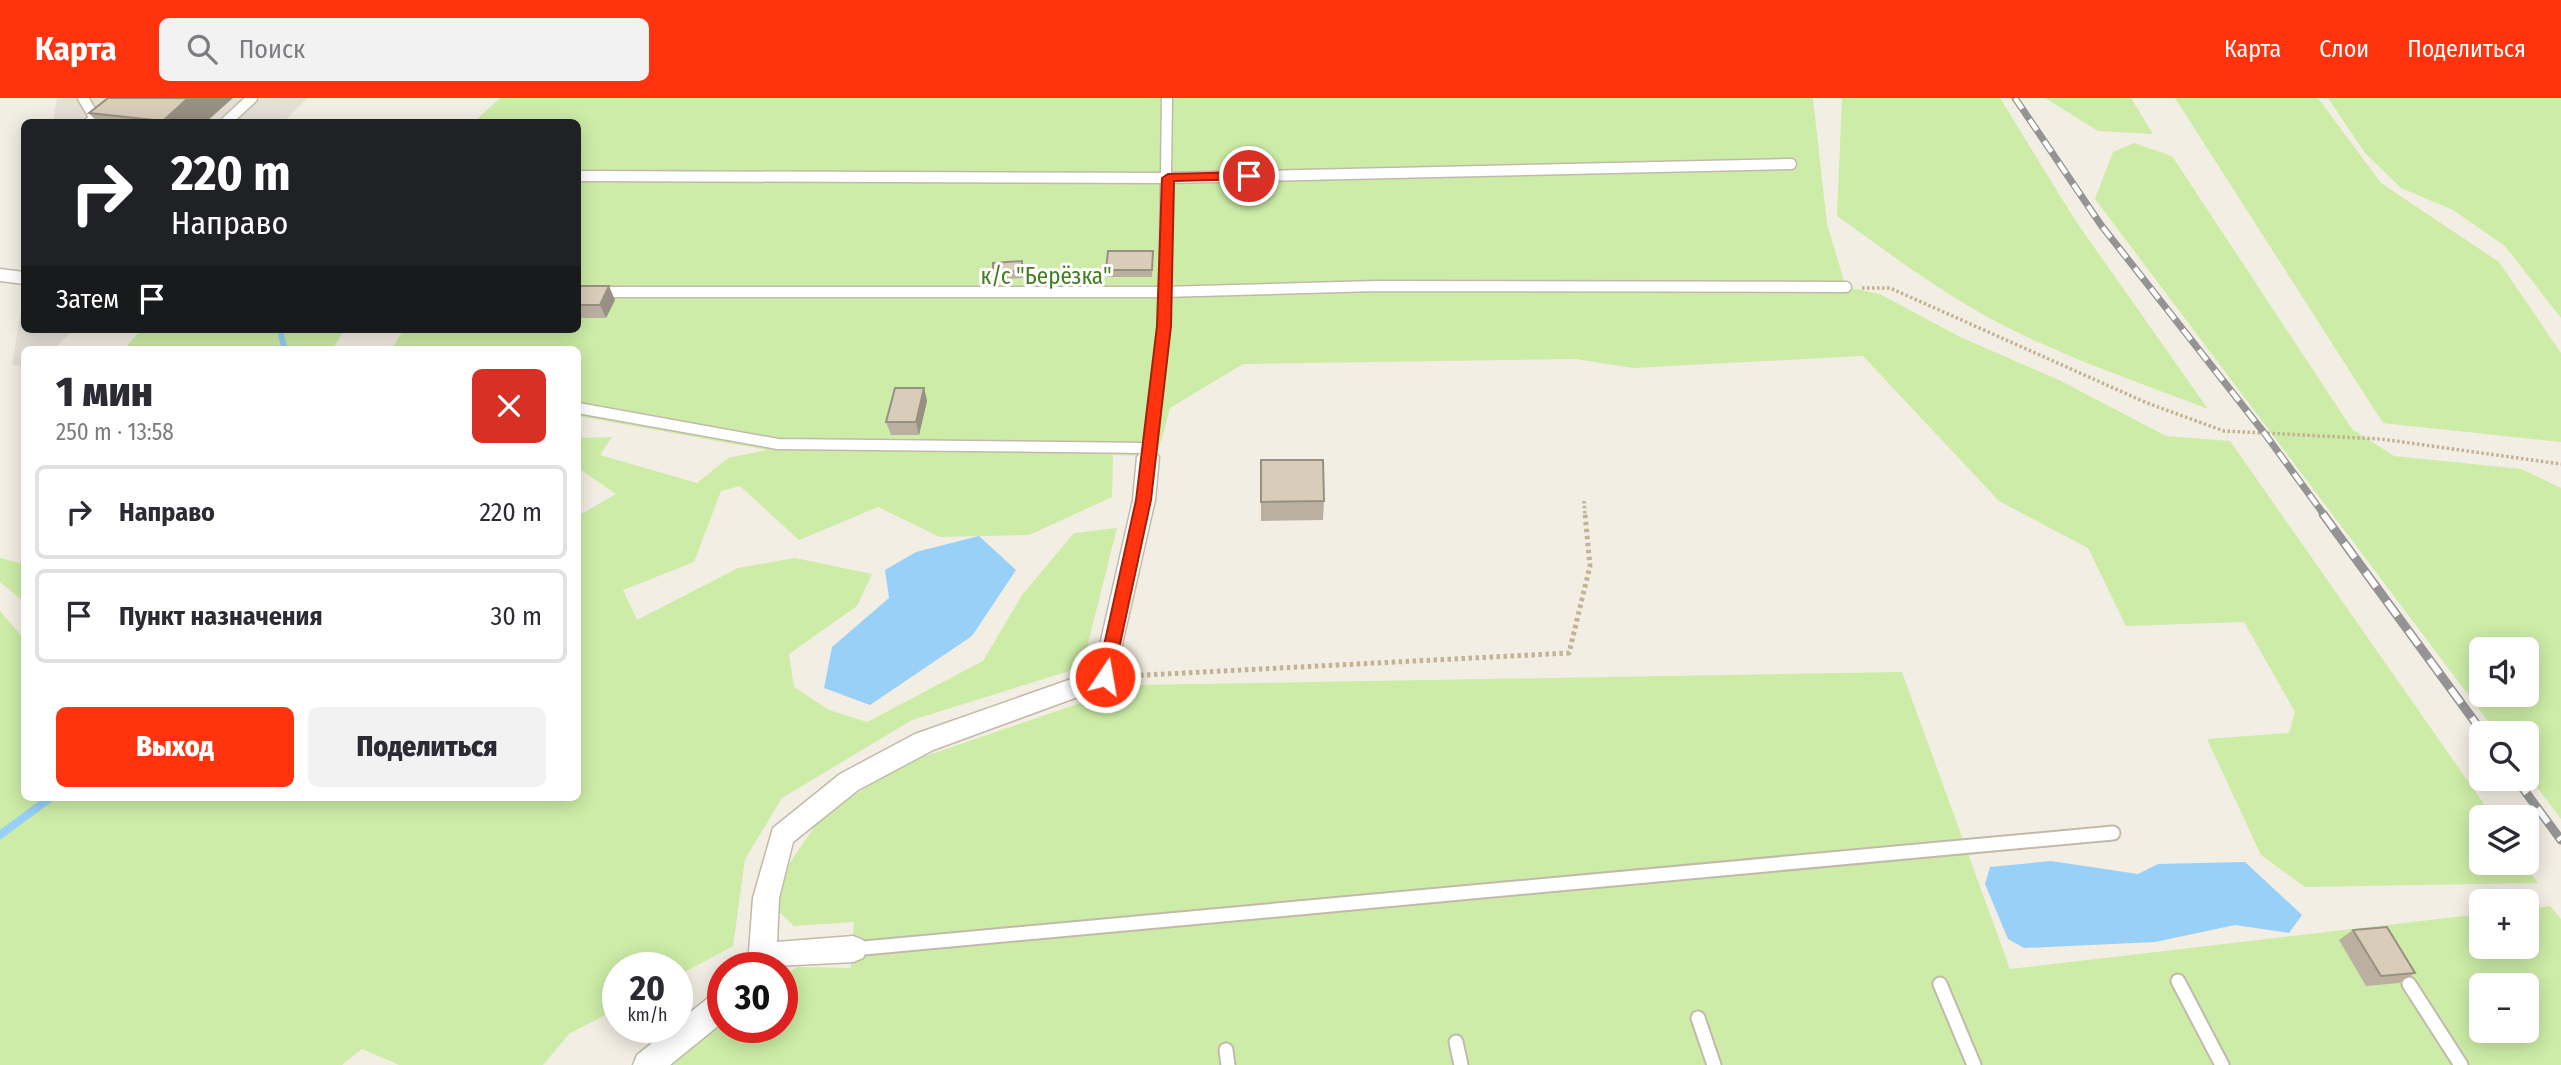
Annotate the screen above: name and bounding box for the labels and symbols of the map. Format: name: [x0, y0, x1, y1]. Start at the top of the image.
pin: [1219, 146, 1279, 206]
park label: к/с "Берёзка": [980, 262, 1112, 290]
position arrow: [1068, 640, 1142, 714]
speed limit sign: 30: [707, 952, 798, 1043]

